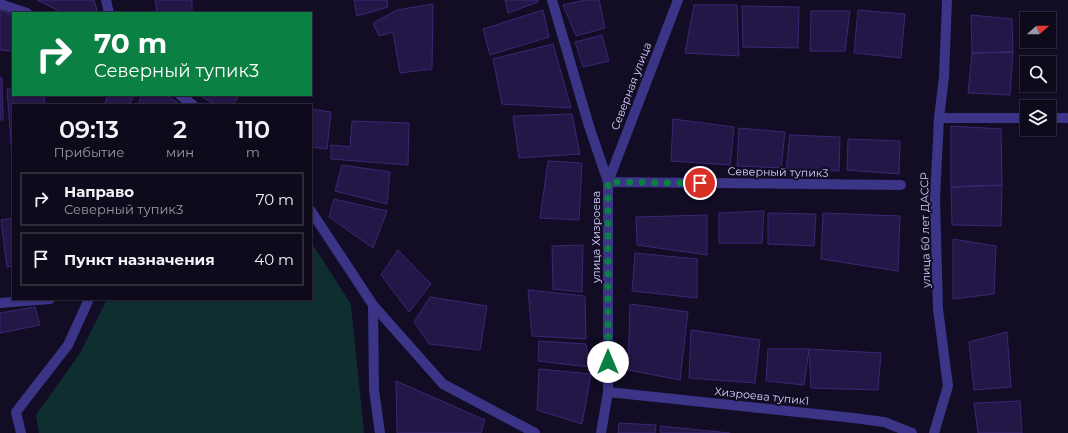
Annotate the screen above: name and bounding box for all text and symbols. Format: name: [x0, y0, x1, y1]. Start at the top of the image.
north arrow: [1020, 12, 1056, 48]
map controls: [1020, 12, 1056, 136]
text: 70 m: [94, 26, 167, 60]
icon: right: [28, 28, 80, 80]
street label: Северная улица: [608, 40, 654, 132]
button: search: [1020, 56, 1056, 92]
text: Северный тупик3: [94, 60, 259, 82]
button: layers: [1020, 100, 1056, 136]
text: 09:13: [59, 115, 119, 144]
text: 2: [173, 115, 187, 144]
text: 110: [236, 115, 270, 144]
text: Прибытие: [54, 144, 124, 160]
text: мин: [166, 144, 194, 160]
text: m: [246, 144, 260, 160]
street label: Северный тупик3: [727, 164, 829, 180]
pin: [683, 166, 717, 200]
icon: arrive: [689, 172, 711, 194]
street label: улица 60 лет ДАССР: [917, 172, 933, 289]
text: Направо: [64, 182, 134, 201]
icon: right: [30, 188, 52, 210]
text: 70 m: [256, 190, 294, 209]
street label: улица Хизроева: [589, 191, 603, 284]
text: Северный тупик3: [64, 201, 183, 217]
icon: arrive: [30, 248, 52, 270]
text: Пункт назначения: [64, 250, 215, 269]
text: 40 m: [254, 250, 294, 269]
position arrow: [587, 341, 629, 383]
street label: Хиэроева тупик1: [714, 384, 810, 408]

